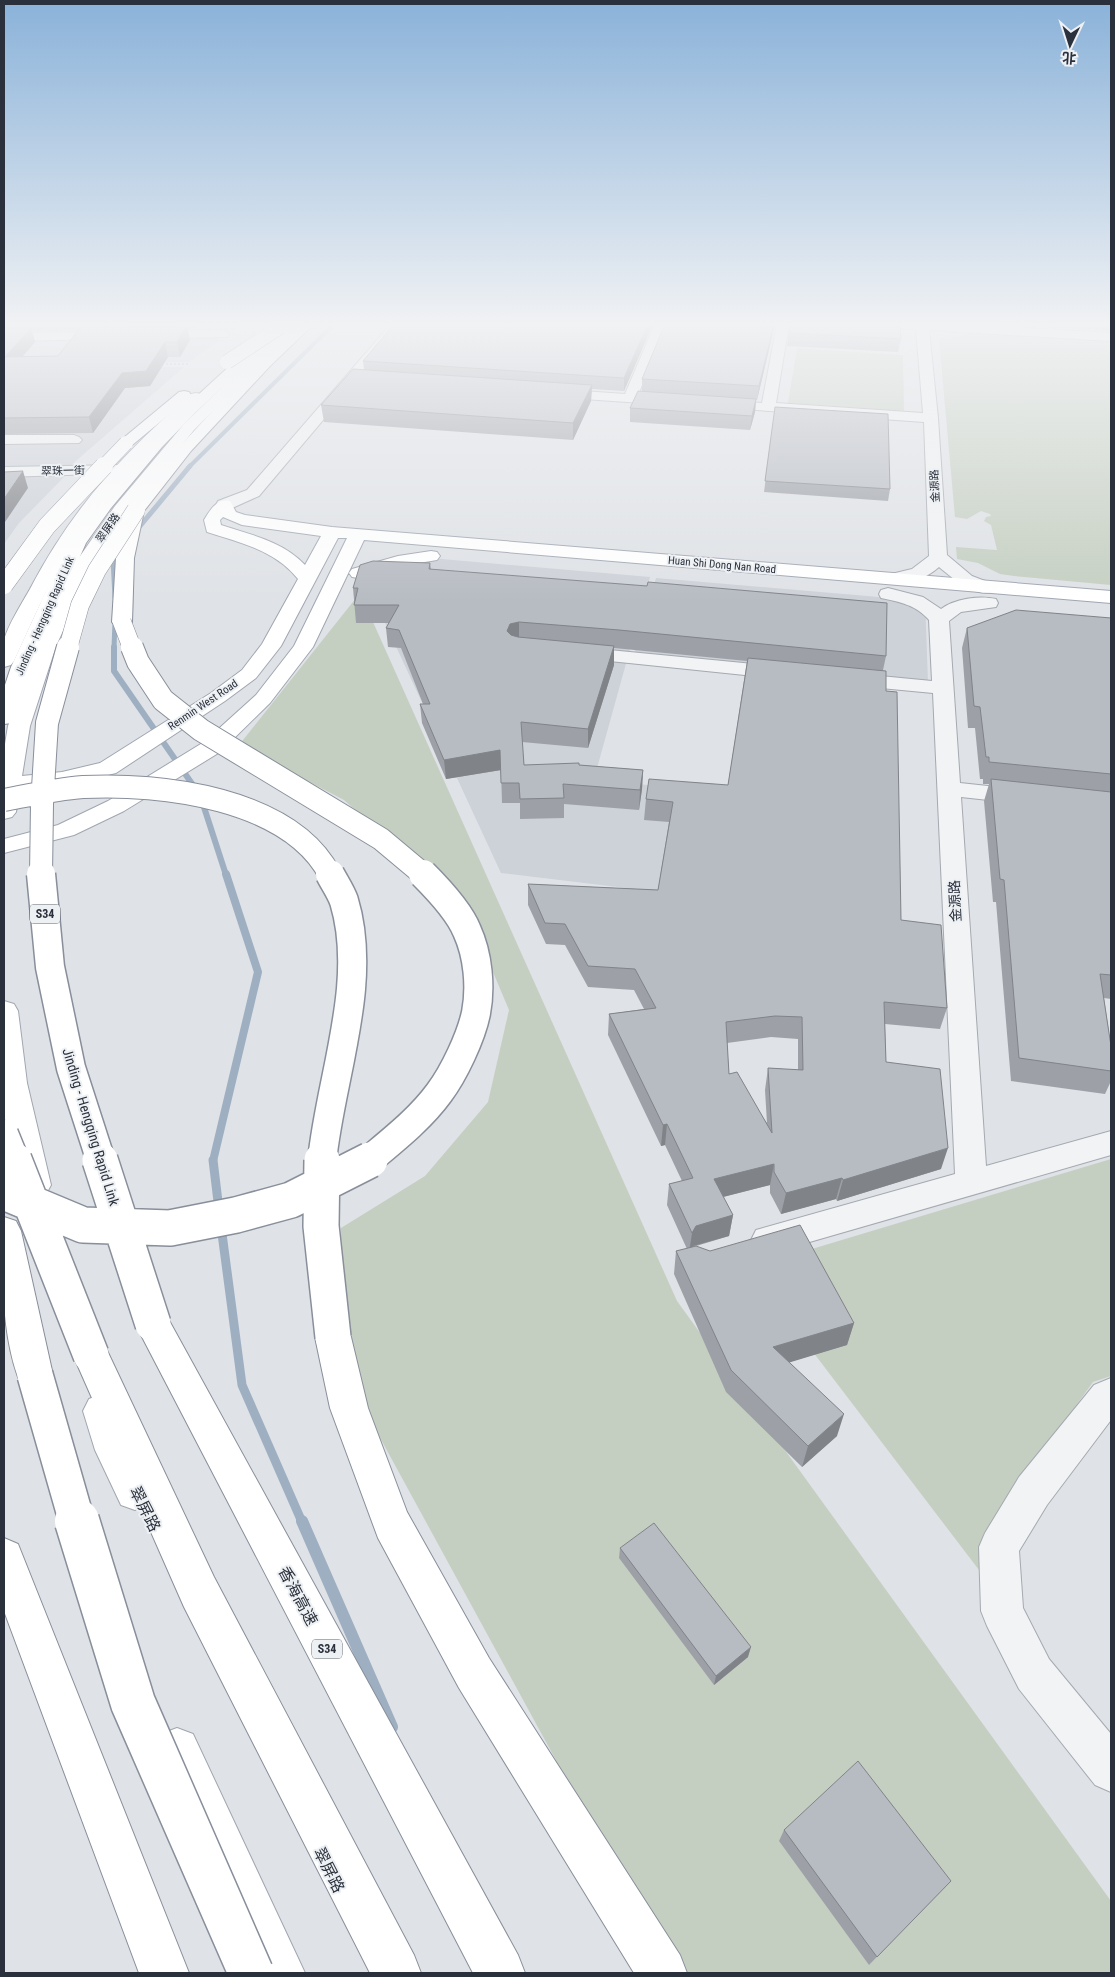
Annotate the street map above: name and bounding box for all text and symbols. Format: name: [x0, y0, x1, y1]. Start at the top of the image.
north arrow: [1045, 20, 1095, 70]
text: 北: [1062, 49, 1077, 66]
street label: 翠珠一街: [41, 464, 85, 478]
street label: 金源路: [928, 469, 942, 503]
street label: 翠屏路: [93, 511, 123, 545]
street label: Jinding - Hengqing Rapid Link: [13, 554, 77, 677]
street label: Huan Shi Dong Nan Road: [667, 554, 777, 576]
street label: Renmin West Road: [166, 677, 240, 733]
street label: 金源路: [946, 880, 964, 922]
road number: S34: [30, 904, 60, 924]
street label: Jinding - Hengqing Rapid Link: [59, 1046, 123, 1208]
street label: 翠屏路: [126, 1483, 164, 1535]
street label: 香海高速: [275, 1563, 321, 1629]
road number: S34: [312, 1640, 342, 1658]
street label: 翠屏路: [310, 1844, 348, 1896]

